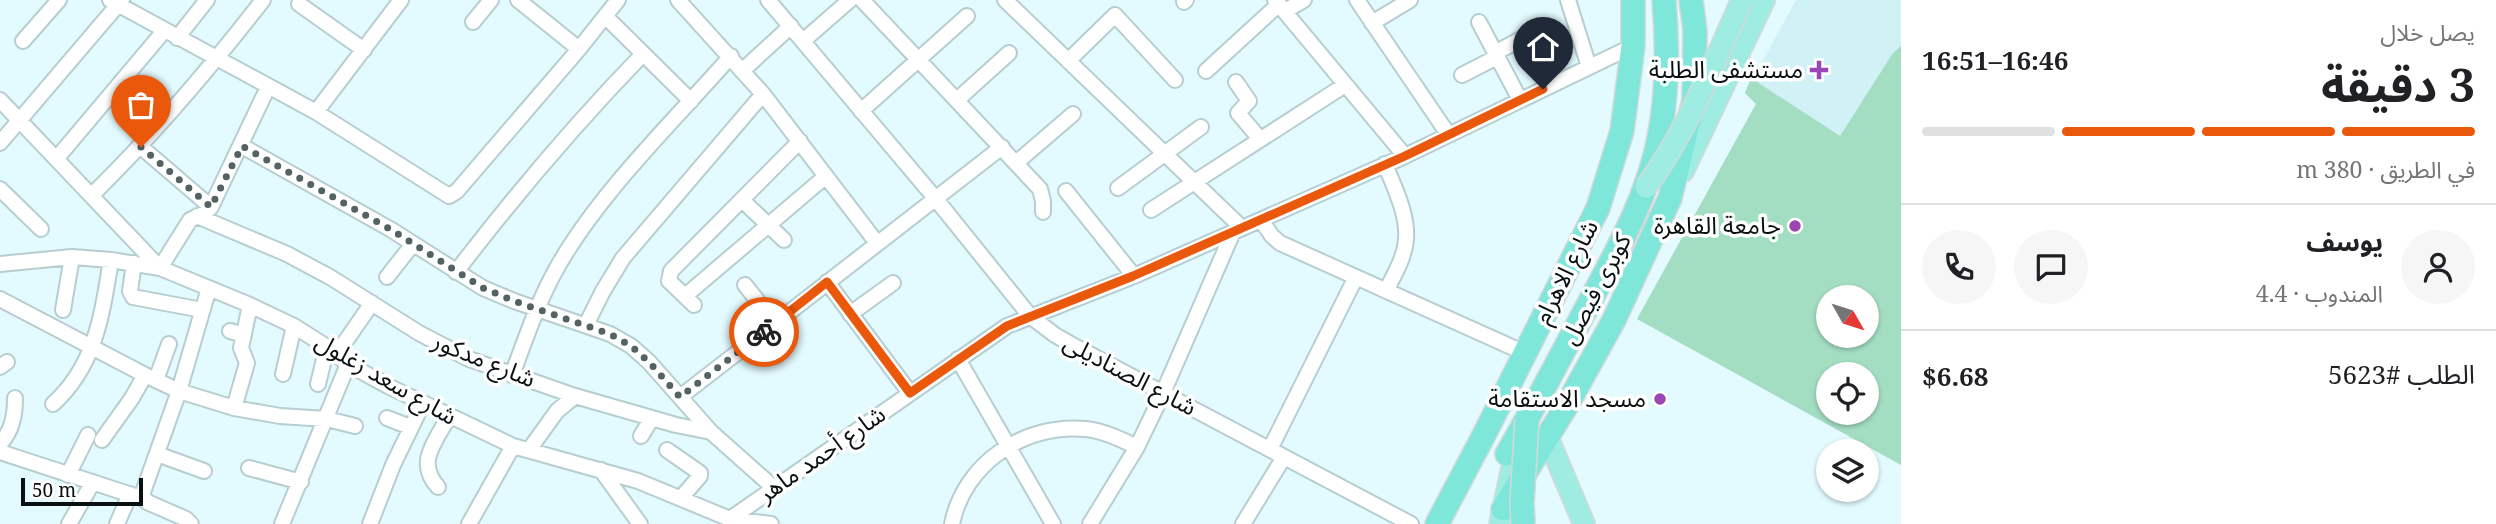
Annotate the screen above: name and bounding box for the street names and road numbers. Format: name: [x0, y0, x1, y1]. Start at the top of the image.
street label: شارع الاهرام: [1524, 214, 1608, 330]
street label: كوبرى فيصل: [1552, 226, 1638, 350]
street label: شارع مدكور: [426, 323, 541, 396]
street label: شارع سعد زغلول: [309, 324, 464, 433]
street label: شارع الصناديلى: [1057, 325, 1203, 424]
street label: شارع أحمد ماهر: [750, 397, 893, 511]

